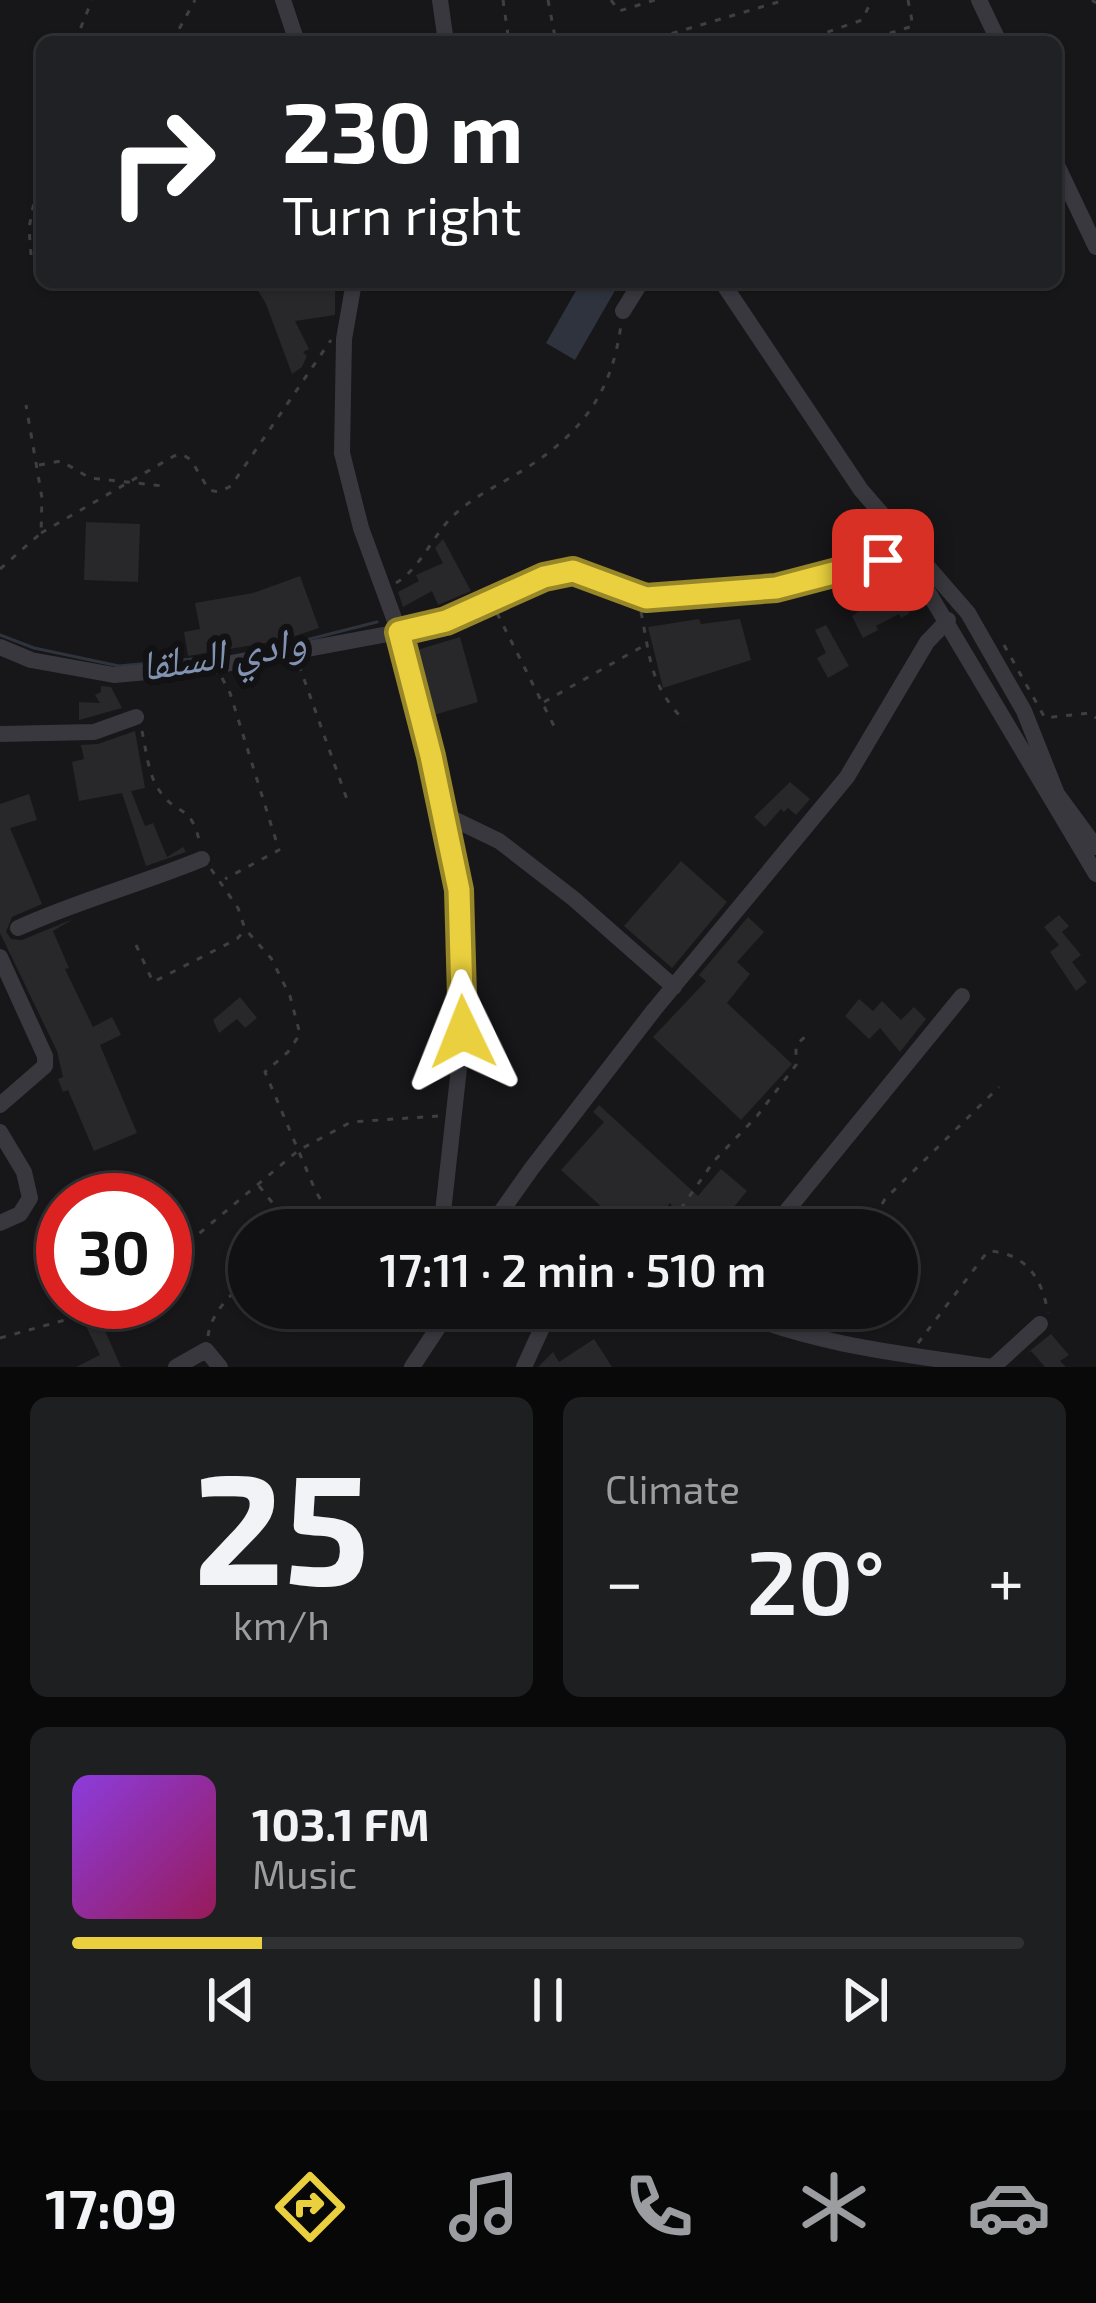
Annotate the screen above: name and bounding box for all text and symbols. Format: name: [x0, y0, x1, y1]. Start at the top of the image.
text: 230 m: [282, 79, 524, 180]
icon: right: [84, 84, 240, 240]
text: Turn right: [282, 181, 522, 246]
pin: [832, 509, 934, 611]
icon: arrive: [850, 527, 916, 593]
water label: وادي السلقا: [137, 613, 311, 699]
position arrow: [400, 969, 526, 1095]
speed limit sign: 30: [36, 1173, 192, 1329]
text: 17:11 · 2 min · 510 m: [380, 1242, 766, 1296]
text: 25: [193, 1429, 370, 1616]
text: Climate: [605, 1465, 740, 1512]
text: 20°: [746, 1525, 885, 1633]
text: −: [605, 1540, 644, 1619]
text: +: [988, 1540, 1024, 1619]
text: km/h: [233, 1601, 330, 1648]
text: 103.1 FM: [252, 1796, 430, 1850]
text: Music: [252, 1850, 357, 1897]
icon: previous: [198, 1967, 264, 2033]
icon: pause: [515, 1967, 581, 2033]
icon: next: [832, 1967, 898, 2033]
icon: directions: [268, 2165, 352, 2249]
icon: music: [442, 2165, 526, 2249]
icon: phone: [617, 2165, 701, 2249]
icon: climate: [792, 2165, 876, 2249]
icon: car: [967, 2165, 1051, 2249]
text: 17:09: [45, 2175, 177, 2240]

